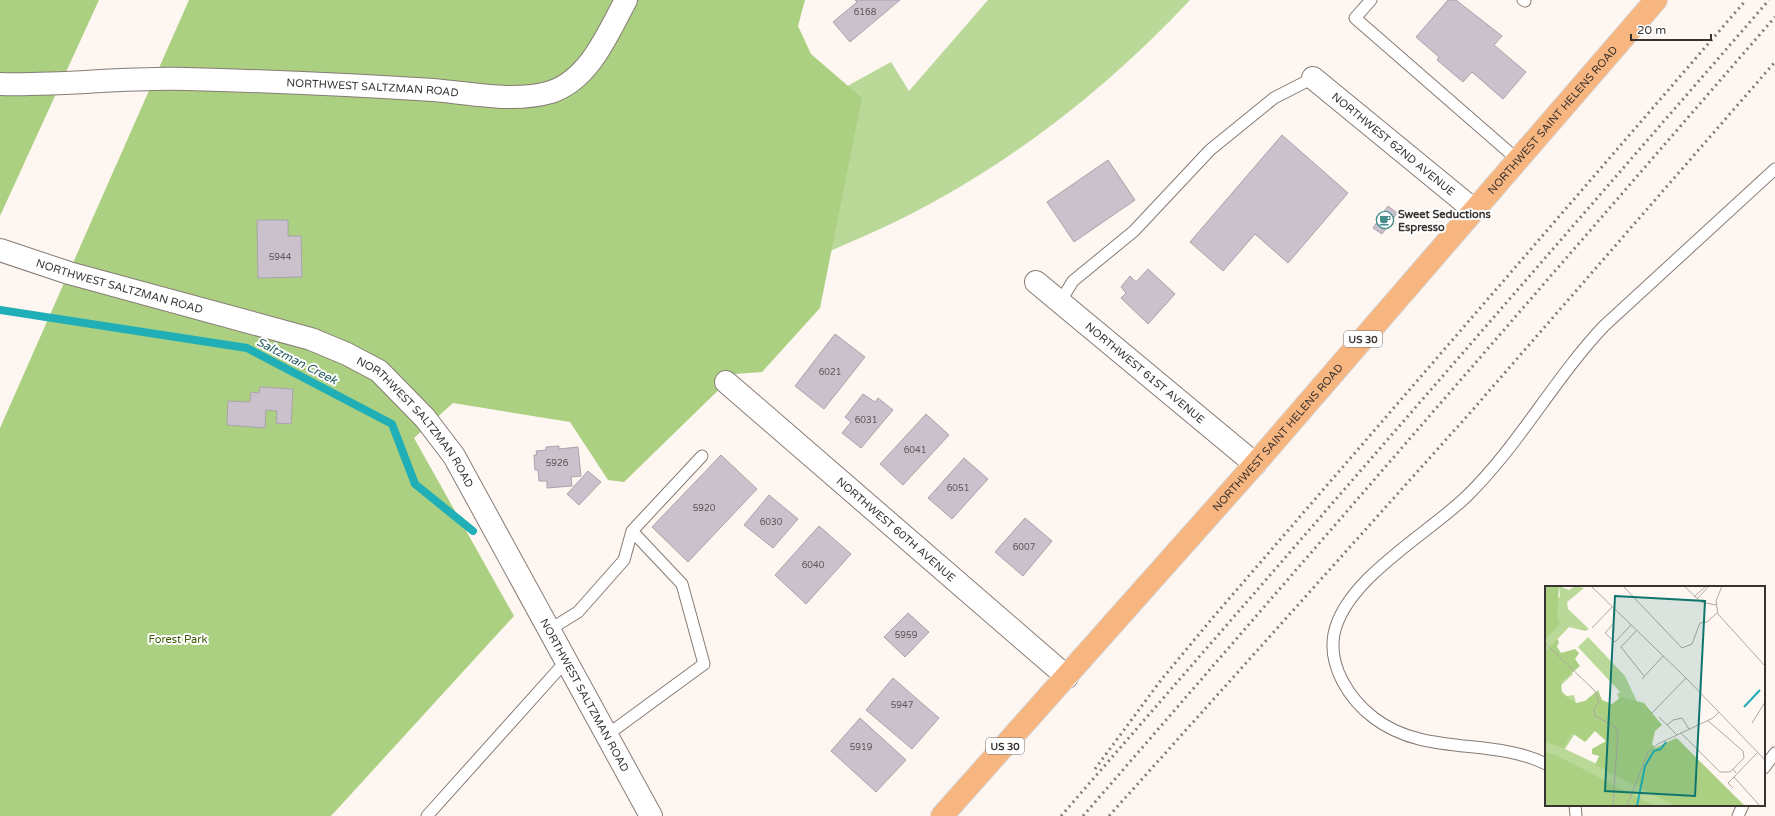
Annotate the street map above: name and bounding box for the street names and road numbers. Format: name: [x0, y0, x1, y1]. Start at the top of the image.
street label: NORTHWEST SAINT HELENS ROAD: [1485, 43, 1620, 197]
street label: NORTHWEST SALTZMAN ROAD: [286, 76, 459, 100]
street label: NORTHWEST 62ND AVENUE: [1329, 90, 1457, 199]
street label: NORTHWEST SALTZMAN ROAD: [34, 257, 204, 316]
street label: NORTHWEST 61ST AVENUE: [1083, 320, 1207, 426]
road number: US 30: [1344, 331, 1382, 347]
street label: NORTHWEST SALTZMAN ROAD: [354, 354, 476, 490]
street label: NORTHWEST SAINT HELENS ROAD: [1210, 361, 1346, 514]
street label: NORTHWEST 60TH AVENUE: [834, 475, 958, 585]
street label: NORTHWEST SALTZMAN ROAD: [537, 617, 632, 774]
road number: US 30: [986, 738, 1024, 754]

